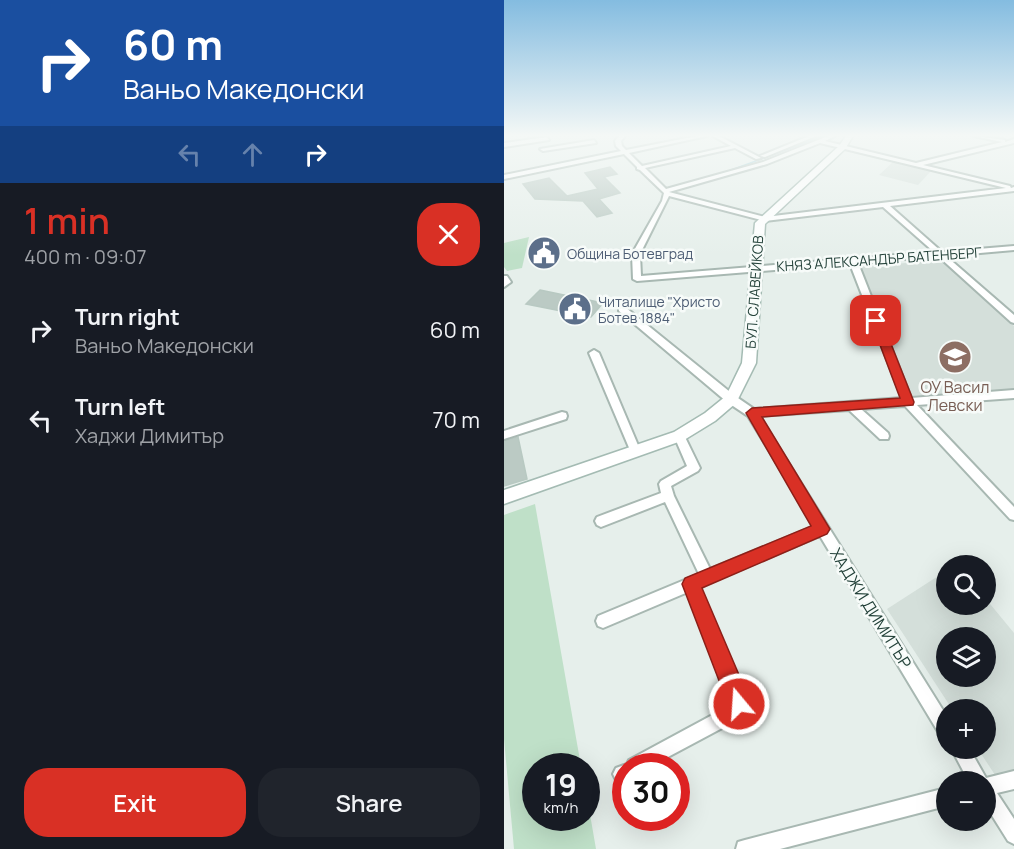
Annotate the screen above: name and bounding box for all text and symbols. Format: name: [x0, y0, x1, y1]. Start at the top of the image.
text: 60 m: [123, 15, 223, 73]
icon: right: [24, 24, 102, 102]
text: Ваньо Македонски: [123, 70, 364, 107]
icon: left: [173, 138, 206, 171]
icon: ahead: [236, 138, 269, 171]
icon: right: [299, 138, 332, 171]
text: 1 min: [24, 196, 110, 245]
button: close: [417, 203, 480, 266]
street label: БУЛ. СЛАВЕЙКОВ: [741, 234, 767, 349]
public building icon: Община Ботевград: [526, 235, 562, 271]
street label: КНЯЗ АЛЕКСАНДЪР БАТЕНБЕРГ: [776, 242, 983, 276]
text: 400 m · 09:07: [24, 243, 147, 270]
place label: Община Ботевград: [567, 244, 693, 263]
public building icon: Читалище "Христо Ботев 1884": [557, 291, 593, 327]
place label: Читалище "Христо Ботев 1884": [598, 292, 720, 327]
pin: [850, 295, 901, 346]
text: Turn right: [75, 302, 180, 332]
icon: arrive: [859, 304, 892, 337]
icon: right: [24, 314, 57, 347]
text: 60 m: [430, 315, 480, 345]
text: Ваньо Македонски: [75, 332, 254, 359]
school or university icon: ОУ Васил Левски: [937, 339, 973, 375]
place label: ОУ Васил Левски: [920, 376, 990, 416]
text: Turn left: [75, 392, 165, 422]
icon: left: [24, 404, 57, 437]
text: 70 m: [432, 405, 480, 435]
text: Хаджи Димитър: [75, 422, 224, 449]
street label: ХАДЖИ ДИМИТЪР: [825, 544, 917, 673]
map controls: [936, 555, 996, 831]
button: search: [936, 555, 996, 615]
button: layers: [936, 627, 996, 687]
position arrow: [707, 672, 771, 736]
button: +: [936, 699, 996, 759]
speed limit sign: 30: [612, 753, 690, 831]
text: 19: [545, 764, 577, 805]
button: Exit: [24, 768, 246, 837]
button: Share: [258, 768, 480, 837]
button: −: [936, 771, 996, 831]
text: km/h: [544, 797, 578, 818]

